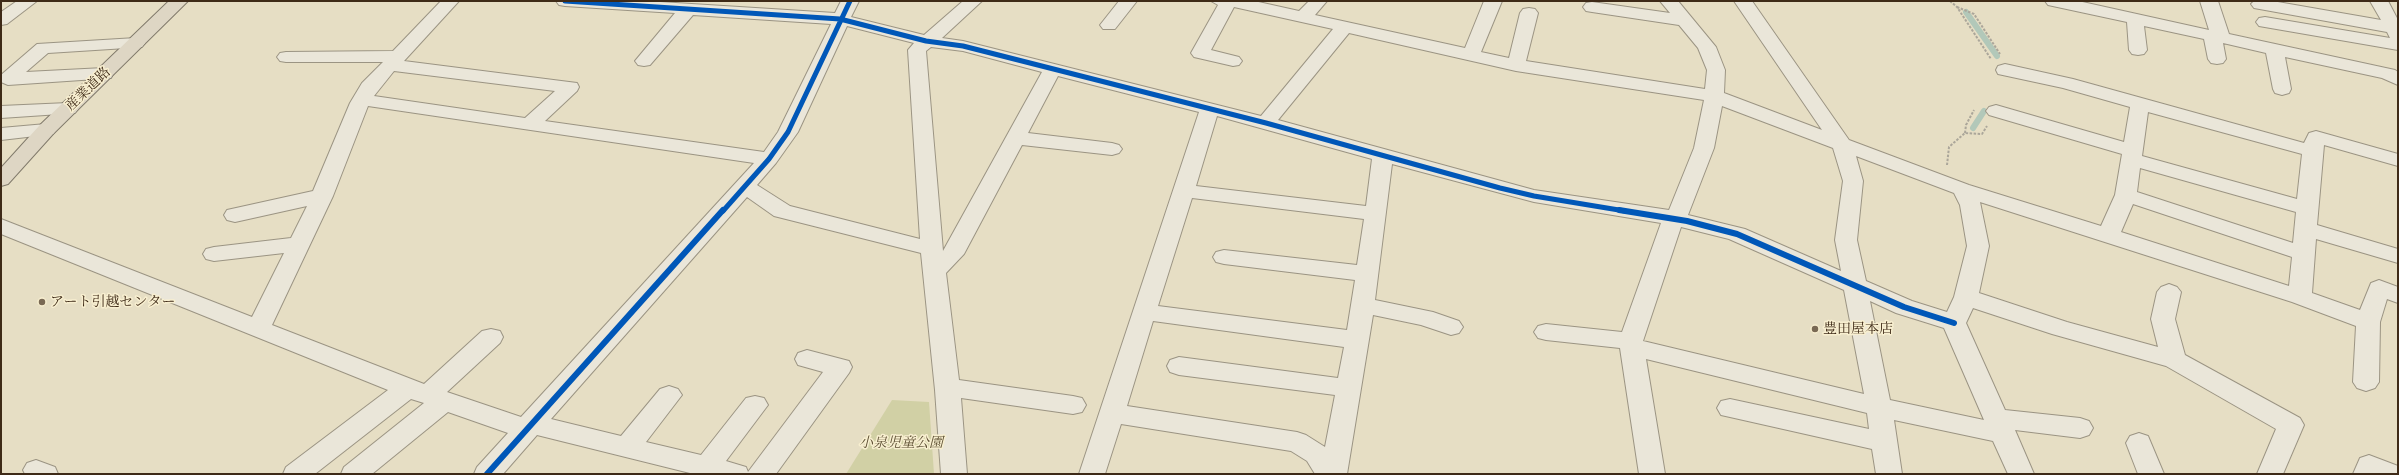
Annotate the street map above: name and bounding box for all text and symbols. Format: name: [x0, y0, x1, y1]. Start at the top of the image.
street label: 産業道路: [62, 64, 114, 114]
place label: アート引越センター: [50, 294, 176, 310]
marker: アート引越センター: [37, 297, 47, 307]
place label: 豊田屋本店: [1823, 321, 1893, 337]
marker: 豊田屋本店: [1810, 324, 1820, 334]
park label: 小泉児童公園: [859, 435, 943, 451]

